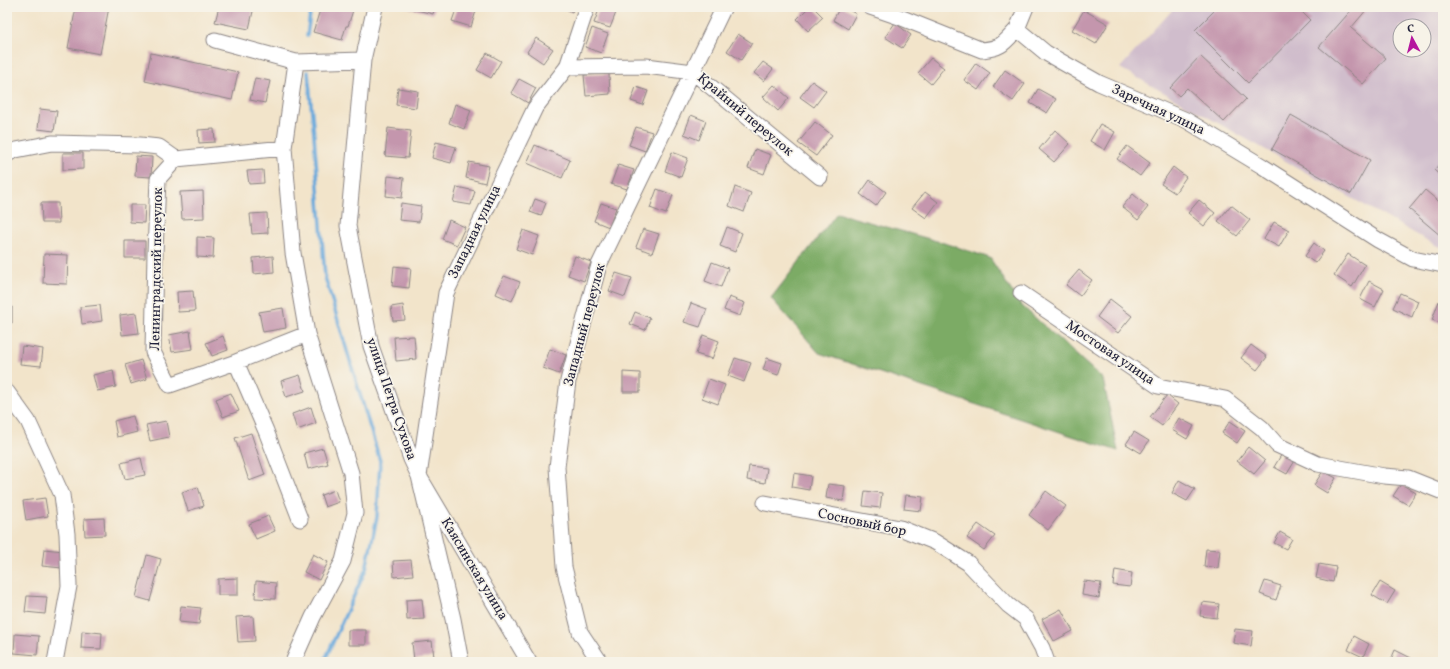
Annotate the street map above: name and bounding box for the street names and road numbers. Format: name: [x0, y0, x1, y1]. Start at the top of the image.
street label: Крайний переулок: [693, 69, 798, 161]
street label: Заречная улица: [1108, 80, 1208, 140]
street label: Западная улица: [444, 182, 506, 282]
street label: Ленинградский переулок: [146, 187, 168, 351]
street label: Западный переулок: [559, 261, 611, 389]
street label: Мостовая улица: [1062, 316, 1158, 390]
street label: улица Петра Сухова: [361, 335, 421, 463]
street label: Сосновый бор: [816, 504, 908, 542]
street label: Каясинская улица: [436, 514, 512, 624]

